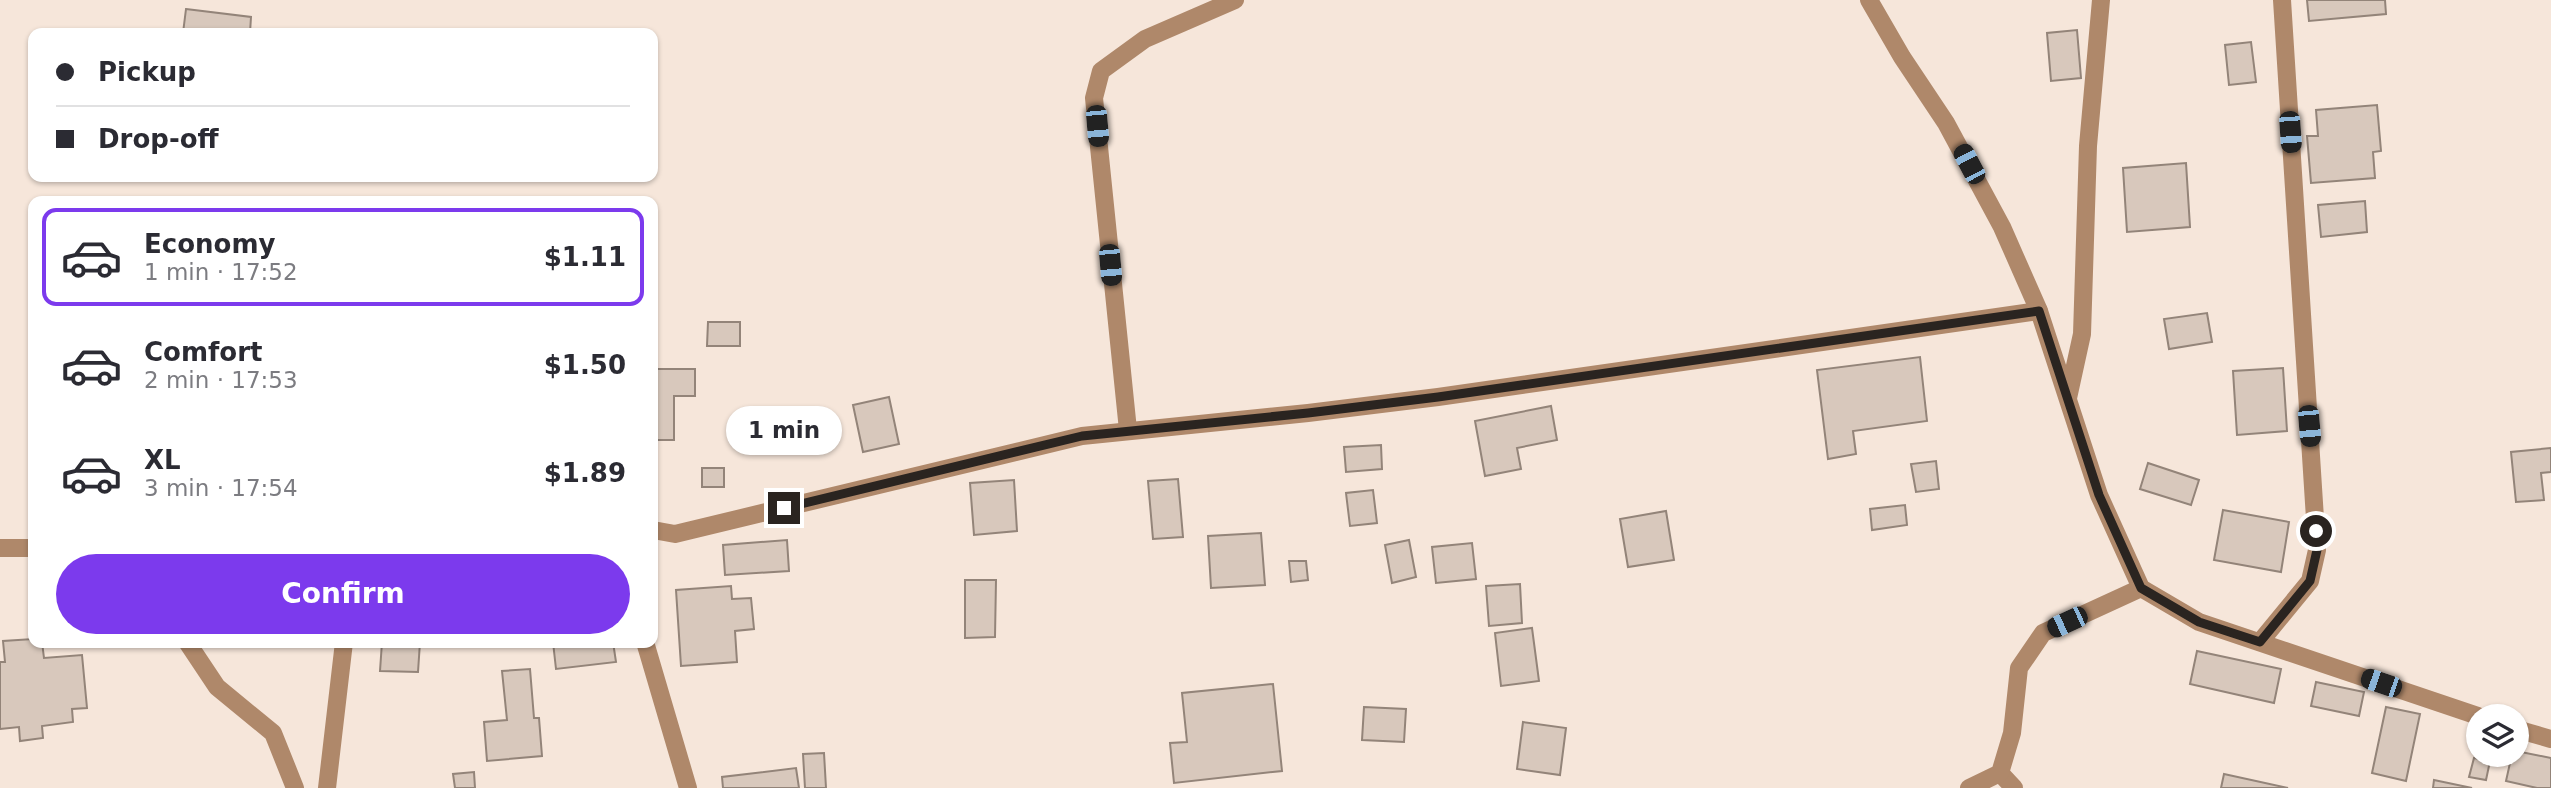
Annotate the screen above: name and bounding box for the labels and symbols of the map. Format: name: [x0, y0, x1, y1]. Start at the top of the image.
car: [1085, 104, 1110, 148]
car: [2279, 110, 2302, 154]
car: [1950, 141, 1989, 187]
car: [1098, 243, 1123, 287]
car: [2297, 404, 2322, 448]
callout: 1 min: [726, 406, 842, 456]
route end: [768, 492, 800, 524]
route start: [2300, 515, 2332, 547]
car: [2044, 604, 2091, 640]
car: [2358, 666, 2405, 700]

